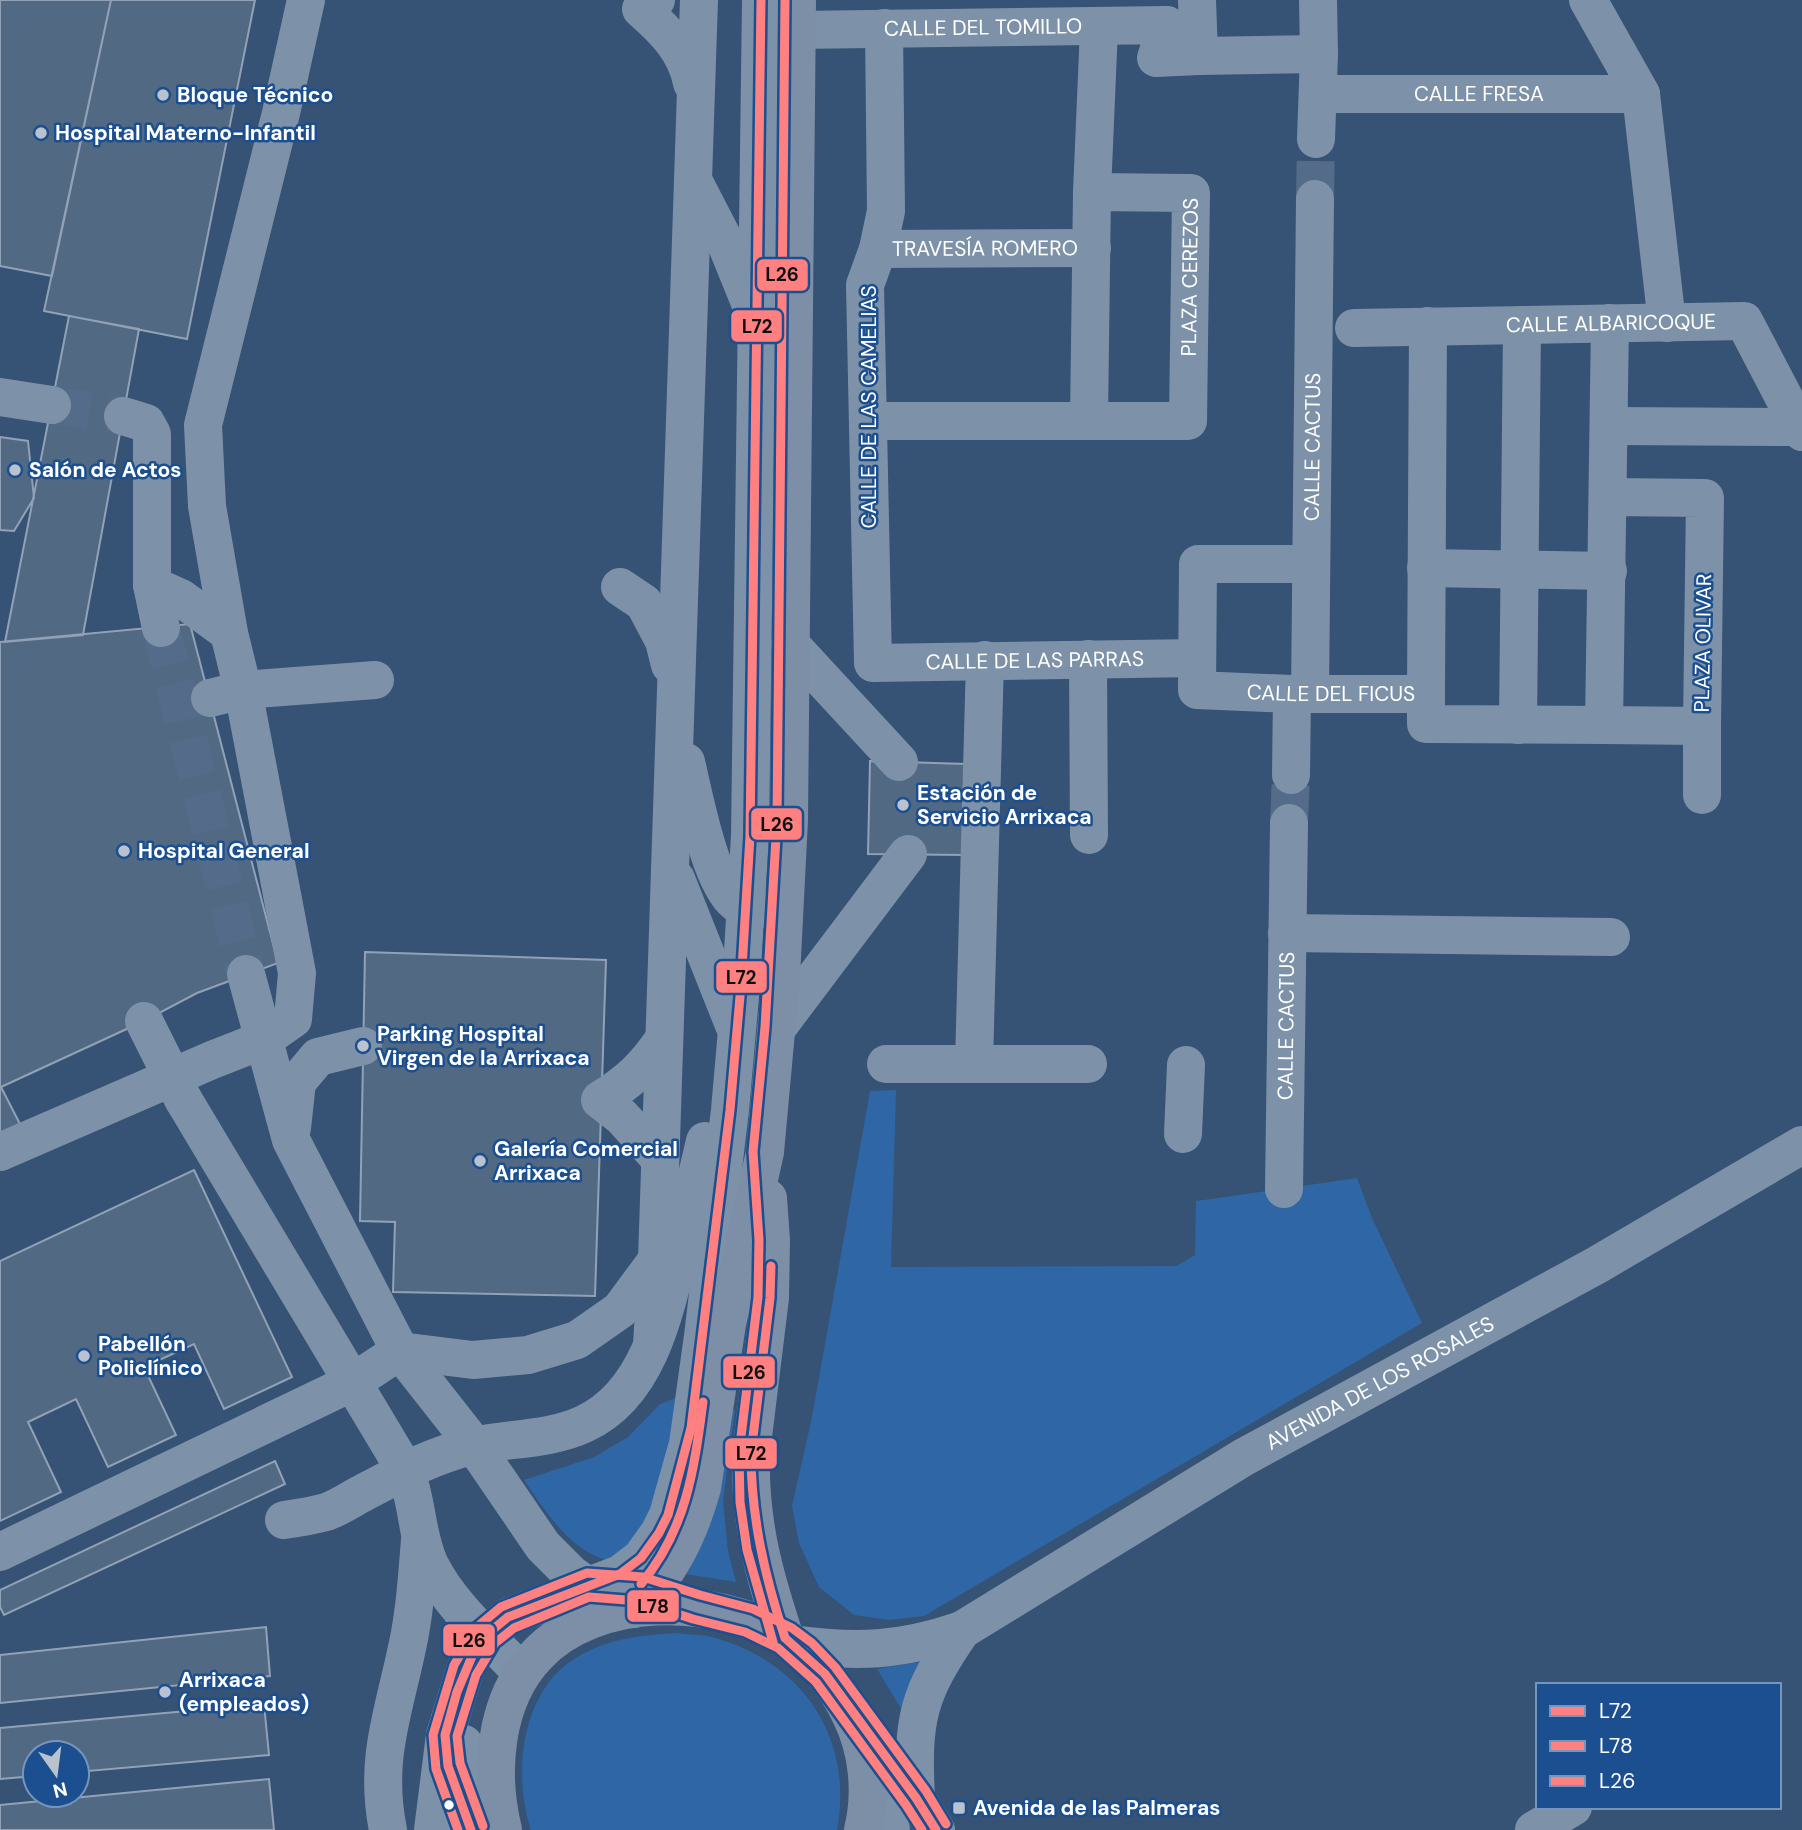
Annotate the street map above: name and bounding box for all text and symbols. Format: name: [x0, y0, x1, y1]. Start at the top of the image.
street label: CALLE DEL TOMILLO: [884, 12, 1082, 43]
street label: CALLE FRESA: [1414, 80, 1544, 108]
place label: Bloque Técnico: [177, 81, 333, 109]
marker: Bloque Técnico: [155, 87, 171, 103]
place label: Hospital Materno-Infantil: [55, 119, 316, 147]
marker: Hospital Materno-Infantil: [33, 125, 49, 141]
street label: PLAZA CEREZOS: [1175, 197, 1205, 357]
street label: TRAVESÍA ROMERO: [892, 234, 1078, 263]
line badge: L26: [756, 258, 809, 292]
text: L26: [765, 262, 799, 287]
street label: CALLE DE LAS CAMELIAS: [855, 285, 883, 529]
street label: CALLE ALBARICOQUE: [1506, 308, 1716, 339]
line badge: L72: [730, 309, 783, 343]
text: L72: [742, 314, 772, 339]
street label: CALLE CACTUS: [1298, 373, 1327, 521]
place label: Salón de Actos: [29, 456, 181, 484]
marker: Salón de Actos: [7, 462, 23, 478]
street label: PLAZA OLIVAR: [1688, 573, 1718, 713]
street label: CALLE DE LAS PARRAS: [925, 645, 1144, 676]
street label: CALLE DEL FICUS: [1246, 678, 1415, 708]
place label: Estación de Servicio Arrixaca: [917, 779, 1092, 831]
marker: Estación de Servicio Arrixaca: [895, 797, 911, 813]
line badge: L26: [750, 807, 803, 841]
text: L26: [760, 812, 794, 837]
place label: Hospital General: [138, 837, 310, 865]
marker: Hospital General: [116, 843, 132, 859]
street label: CALLE CACTUS: [1271, 952, 1301, 1100]
line badge: L72: [715, 960, 768, 994]
text: L72: [726, 965, 756, 990]
place label: Parking Hospital Virgen de la Arrixaca: [377, 1020, 590, 1072]
marker: Parking Hospital Virgen de la Arrixaca: [355, 1038, 371, 1054]
place label: Galería Comercial Arrixaca: [494, 1135, 678, 1187]
marker: Galería Comercial Arrixaca: [472, 1153, 488, 1169]
street label: AVENIDA DE LOS ROSALES: [1261, 1310, 1499, 1457]
place label: Pabellón Policlínico: [98, 1330, 203, 1382]
marker: Pabellón Policlínico: [76, 1348, 92, 1364]
line badge: L26: [722, 1355, 776, 1389]
text: L26: [732, 1360, 766, 1385]
line badge: L72: [724, 1437, 778, 1470]
text: L72: [736, 1441, 766, 1466]
line badge: L78: [626, 1589, 680, 1623]
text: L78: [637, 1594, 669, 1619]
line badge: L26: [442, 1623, 496, 1657]
text: L26: [452, 1628, 486, 1653]
place label: Arrixaca (empleados): [179, 1666, 309, 1718]
legend: [1536, 1683, 1781, 1809]
marker: Arrixaca (empleados): [157, 1684, 173, 1700]
text: L72: [1599, 1697, 1632, 1725]
text: L78: [1599, 1732, 1633, 1760]
north arrow: [21, 1739, 91, 1809]
text: L26: [1599, 1767, 1635, 1795]
text: N: [50, 1776, 70, 1804]
place label: Avenida de las Palmeras: [973, 1794, 1220, 1822]
unlabelled marker: [442, 1798, 456, 1812]
marker: Avenida de las Palmeras: [951, 1800, 967, 1816]

